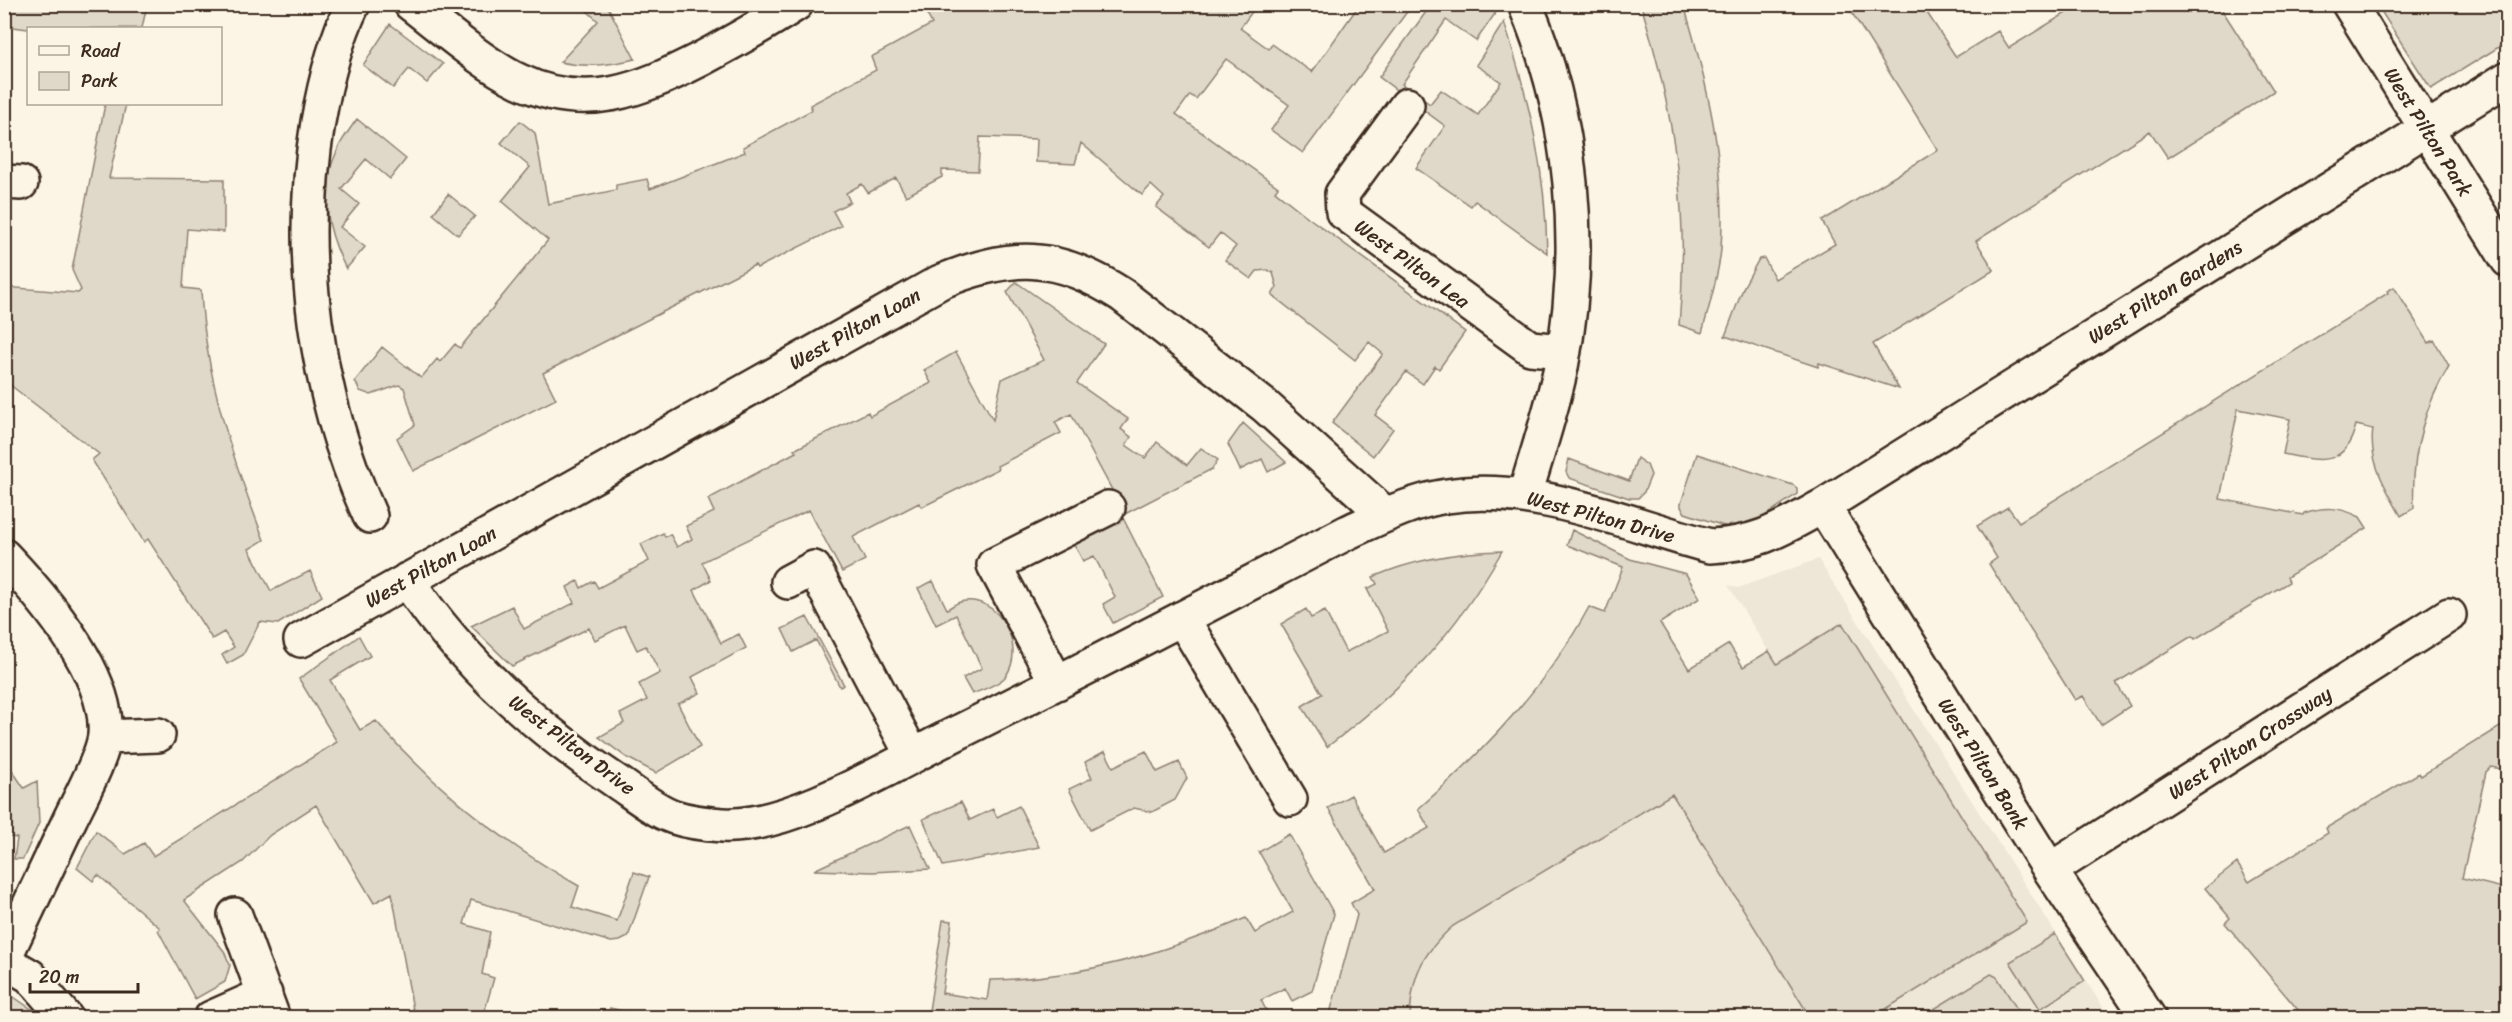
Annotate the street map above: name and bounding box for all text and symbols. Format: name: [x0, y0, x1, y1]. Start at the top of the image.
legend: [27, 27, 222, 105]
text: Road: [81, 35, 121, 67]
street label: West Pilton Park: [2374, 60, 2482, 204]
text: Park: [81, 65, 118, 97]
street label: West Pilton Lea: [1347, 210, 1478, 319]
street label: West Pilton Gardens: [2081, 230, 2250, 354]
street label: West Pilton Loan: [782, 278, 928, 380]
street label: West Pilton Drive: [1523, 480, 1679, 554]
street label: West Pilton Loan: [358, 516, 504, 618]
street label: West Pilton Crossway: [2161, 676, 2340, 809]
street label: West Pilton Drive: [501, 685, 643, 805]
street label: West Pilton Bank: [1928, 691, 2038, 837]
scale bar: [30, 956, 138, 994]
text: 20 m: [39, 961, 79, 993]

